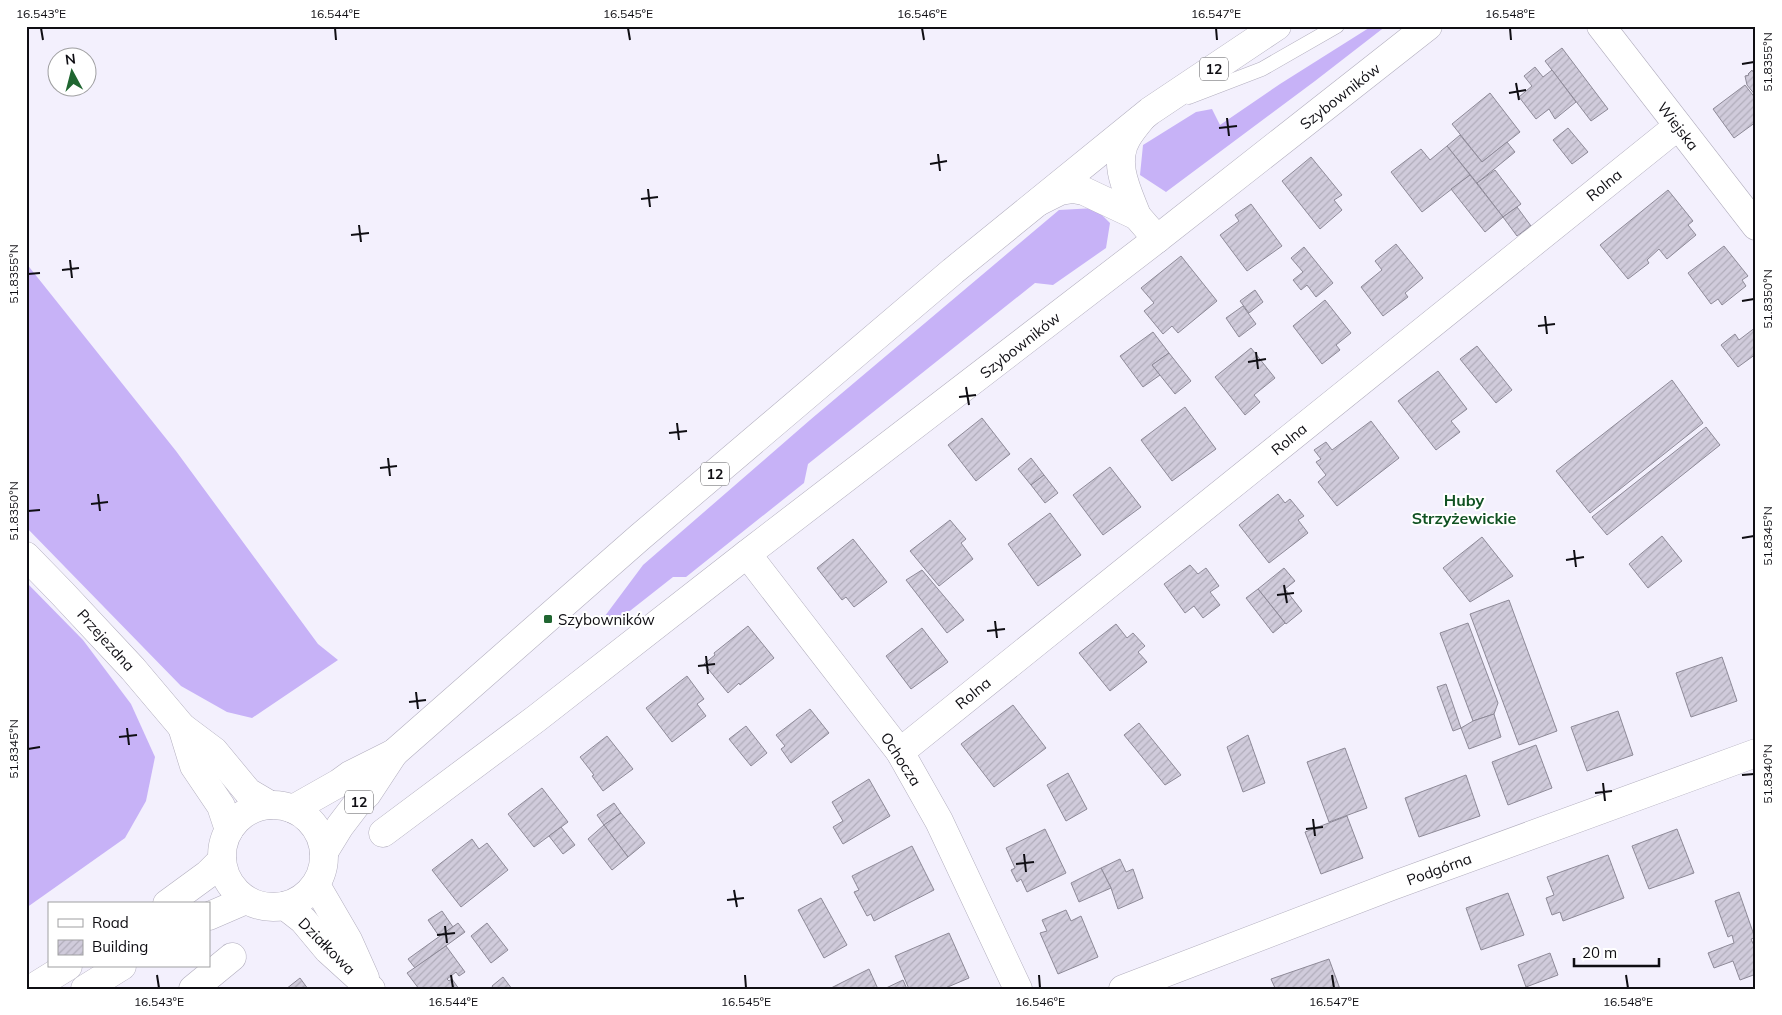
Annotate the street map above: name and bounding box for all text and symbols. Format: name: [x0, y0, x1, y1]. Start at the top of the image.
text: 16.543°E: [16, 6, 66, 21]
text: 16.544°E: [310, 6, 360, 21]
text: 16.545°E: [603, 6, 653, 21]
text: 16.546°E: [897, 6, 947, 21]
text: 16.547°E: [1191, 6, 1241, 21]
text: 16.548°E: [1485, 6, 1535, 21]
text: 51.8355°N: [1760, 32, 1775, 92]
north arrow: [48, 48, 98, 98]
text: N: [64, 50, 77, 69]
road number: 12: [1200, 58, 1228, 80]
street label: Szybowników: [1296, 59, 1384, 133]
street label: Wiejska: [1653, 98, 1703, 154]
street label: Rolna: [1582, 165, 1626, 205]
text: 51.8355°N: [6, 244, 21, 304]
text: 51.8350°N: [1760, 269, 1775, 329]
street label: Szybowników: [976, 308, 1064, 382]
street label: Rolna: [1267, 419, 1311, 459]
road number: 12: [701, 462, 729, 486]
text: 51.8350°N: [6, 481, 21, 541]
district label: Huby Strzyżewickie: [1412, 490, 1517, 528]
text: 51.8345°N: [1760, 506, 1775, 566]
street label: Przejezdna: [73, 605, 139, 675]
place label: Szybowników: [558, 610, 655, 629]
marker: Szybowników: [542, 613, 554, 625]
street label: Rolna: [951, 673, 995, 713]
text: 51.8345°N: [6, 719, 21, 779]
street label: Ochocza: [877, 728, 925, 790]
text: 51.8340°N: [1760, 744, 1775, 804]
road number: 12: [345, 790, 373, 814]
street label: Podgórna: [1404, 848, 1474, 890]
legend: [48, 902, 210, 968]
text: Road: [92, 913, 129, 932]
street label: Działkowa: [294, 913, 360, 979]
scale bar: [1574, 935, 1660, 967]
text: Building: [92, 937, 148, 956]
text: 20 m: [1582, 943, 1617, 962]
text: 16.543°E: [134, 994, 184, 1009]
text: 16.544°E: [428, 994, 478, 1009]
text: 16.545°E: [721, 994, 771, 1009]
text: 16.546°E: [1015, 994, 1065, 1009]
text: 16.547°E: [1309, 994, 1359, 1009]
text: 16.548°E: [1603, 994, 1653, 1009]

